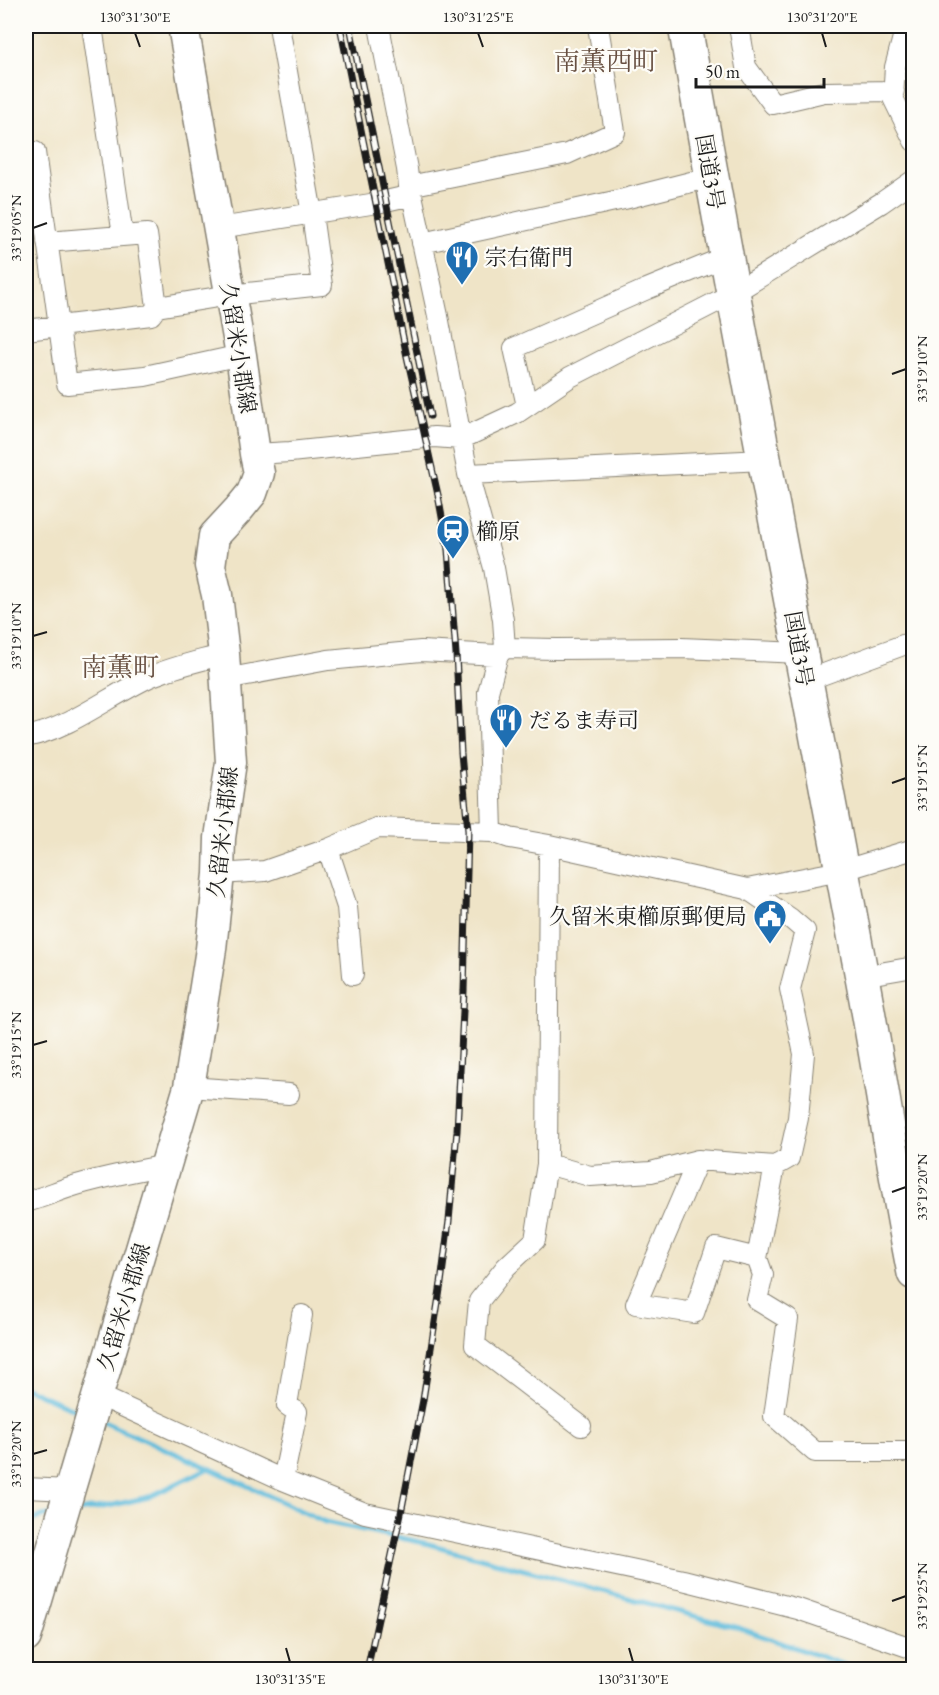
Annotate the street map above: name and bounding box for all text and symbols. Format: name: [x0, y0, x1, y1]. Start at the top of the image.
text: 130°31'30"E: [99, 7, 171, 26]
text: 130°31'25"E: [442, 7, 514, 26]
text: 130°31'20"E: [786, 7, 858, 26]
district label: 南薫西町: [554, 44, 658, 78]
scale bar: [696, 51, 824, 89]
text: 50 m: [705, 60, 740, 83]
street label: 国道3号: [689, 132, 731, 212]
text: 33°19'05"N: [6, 194, 25, 262]
restaurant icon: 宗右衛門: [444, 239, 480, 286]
place label: 宗右衛門: [485, 243, 573, 272]
street label: 久留米小郡線: [213, 281, 263, 415]
text: 33°19'10"N: [912, 335, 931, 403]
station icon: 櫛原: [435, 513, 471, 560]
place label: 櫛原: [476, 517, 520, 546]
text: 33°19'10"N: [6, 602, 25, 670]
street label: 国道3号: [778, 609, 820, 689]
district label: 南薫町: [81, 650, 159, 684]
restaurant icon: だるま寿司: [488, 702, 524, 749]
place label: だるま寿司: [529, 706, 639, 735]
text: 33°19'15"N: [912, 744, 931, 812]
street label: 久留米小郡線: [202, 765, 244, 899]
public building icon: 久留米東櫛原郵便局: [752, 898, 788, 945]
place label: 久留米東櫛原郵便局: [549, 902, 747, 931]
text: 33°19'15"N: [6, 1011, 25, 1079]
text: 33°19'20"N: [912, 1153, 931, 1221]
street label: 久留米小郡線: [91, 1240, 157, 1374]
text: 33°19'20"N: [6, 1420, 25, 1488]
text: 33°19'25"N: [912, 1562, 931, 1630]
text: 130°31'35"E: [254, 1669, 326, 1688]
text: 130°31'30"E: [597, 1669, 669, 1688]

